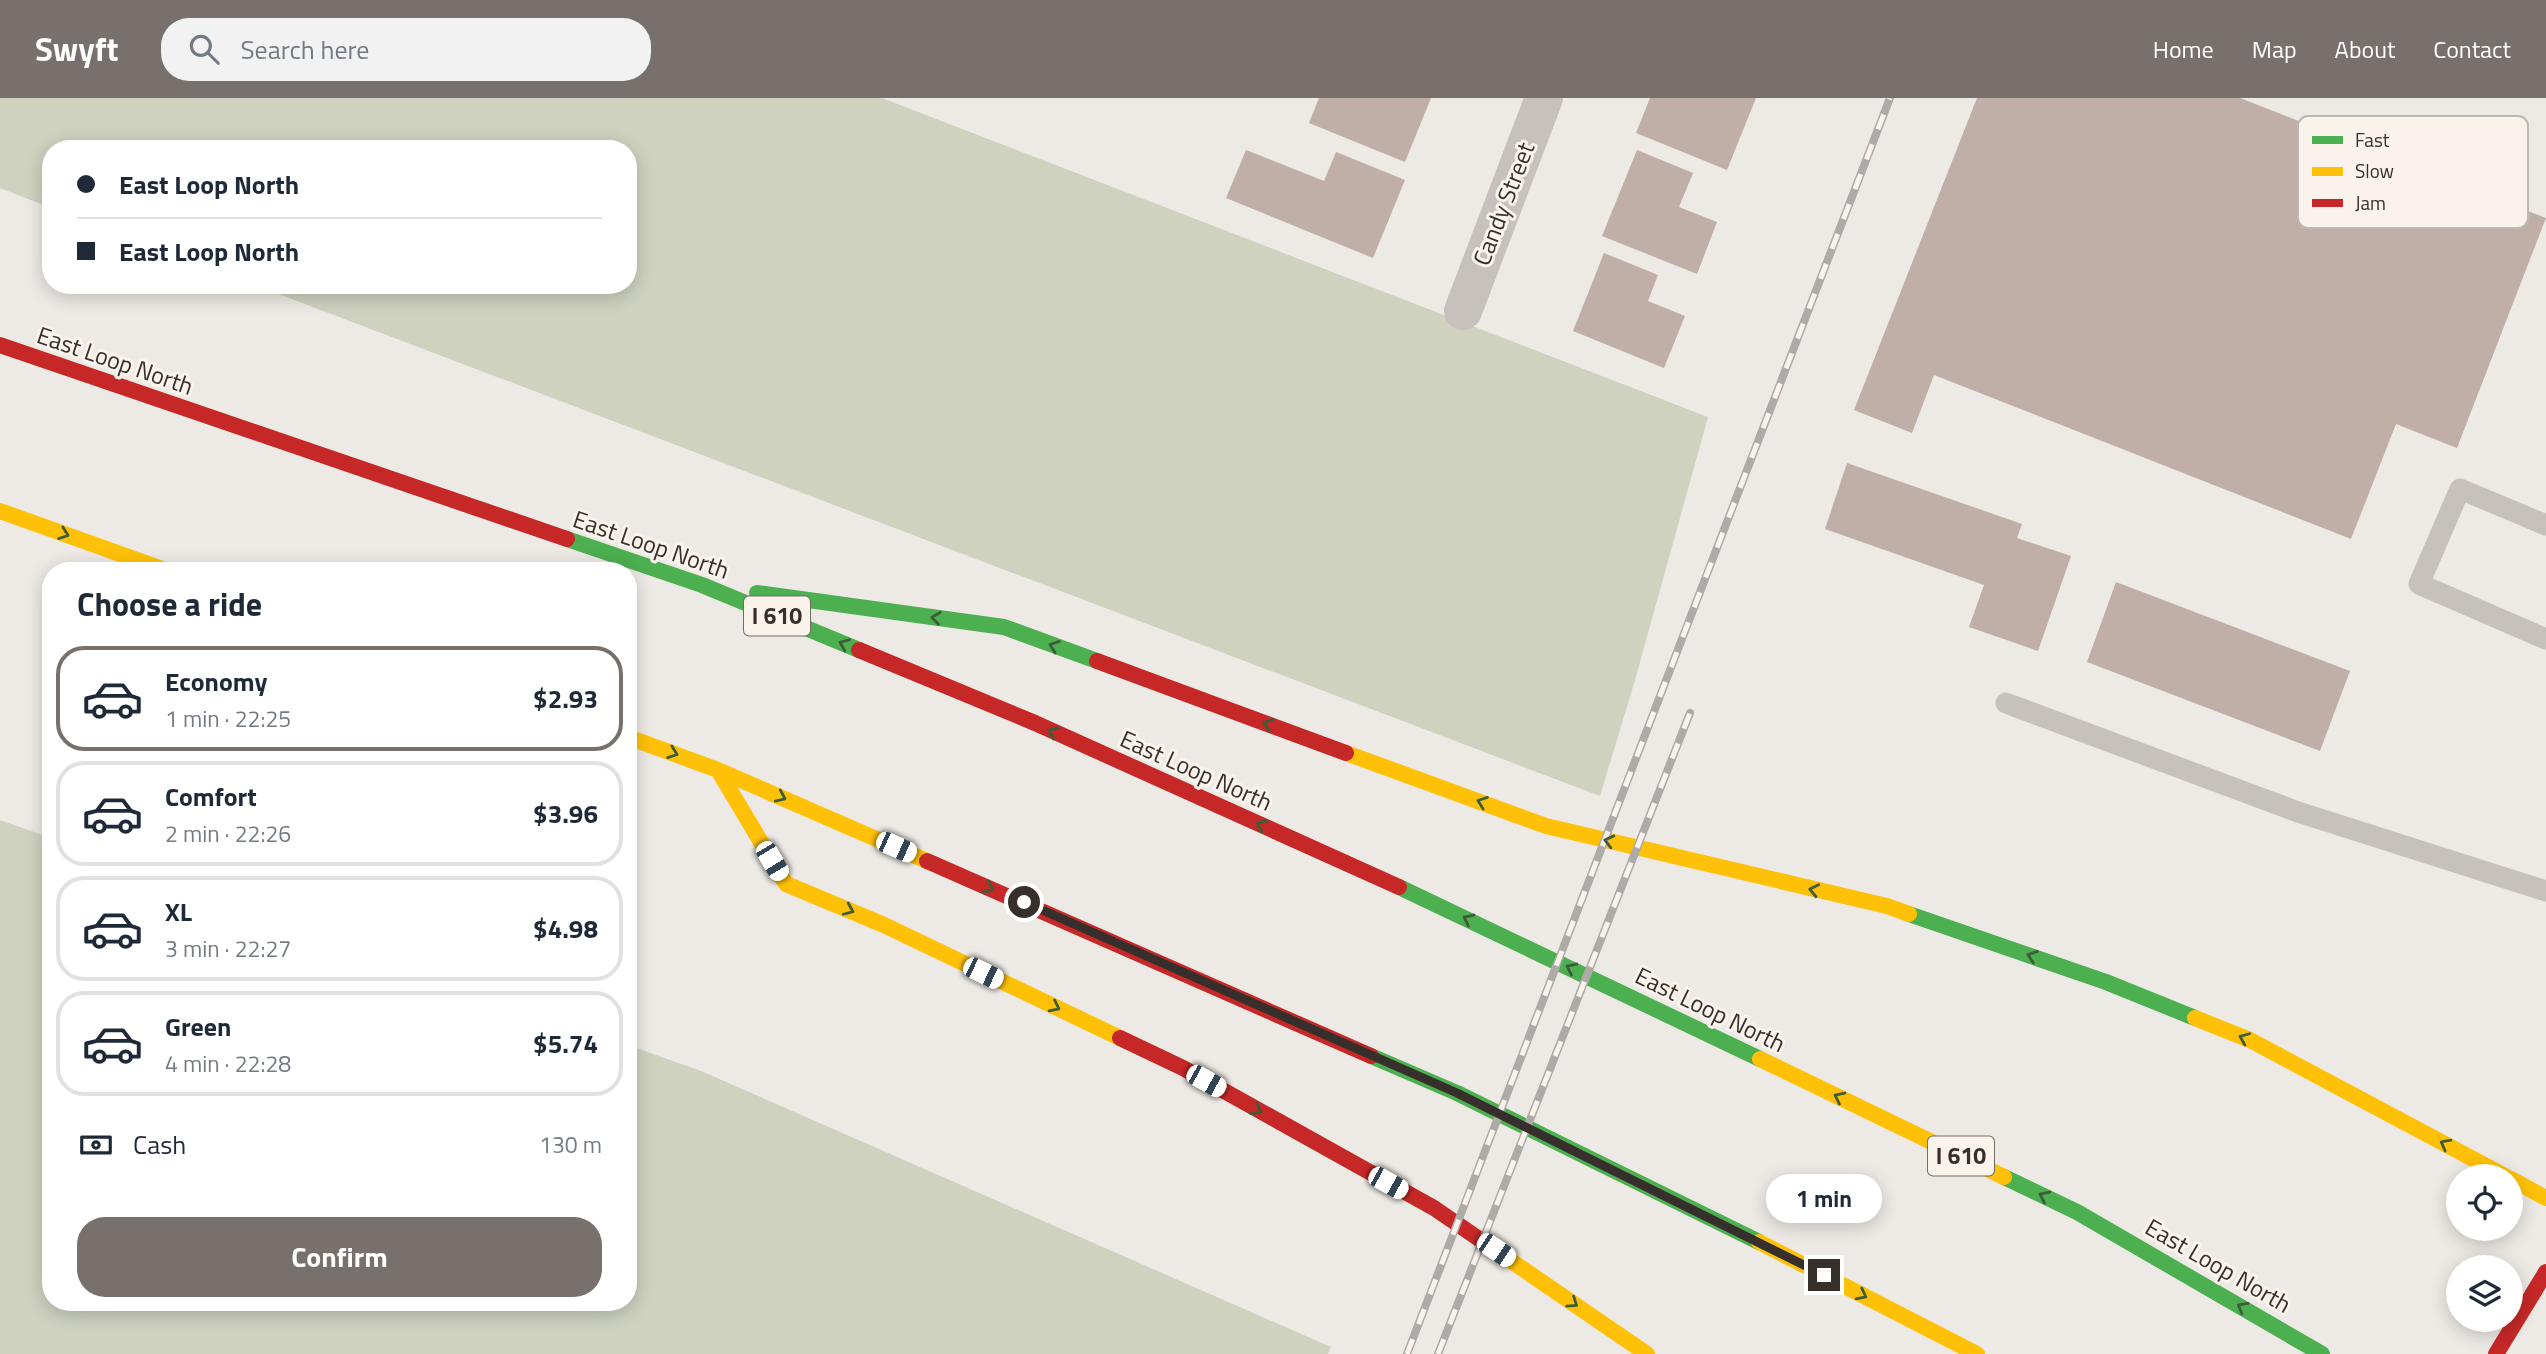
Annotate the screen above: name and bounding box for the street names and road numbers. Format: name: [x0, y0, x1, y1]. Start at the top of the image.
street label: Candy Street: [1463, 136, 1543, 271]
street label: East Loop North: [32, 316, 198, 404]
street label: East Loop North: [568, 500, 734, 588]
road number: I 610: [744, 596, 810, 636]
street label: East Loop North: [1115, 720, 1278, 820]
street label: East Loop North: [1629, 957, 1792, 1061]
road number: I 610: [1928, 1136, 1994, 1176]
street label: East Loop North: [2139, 1209, 2298, 1322]

